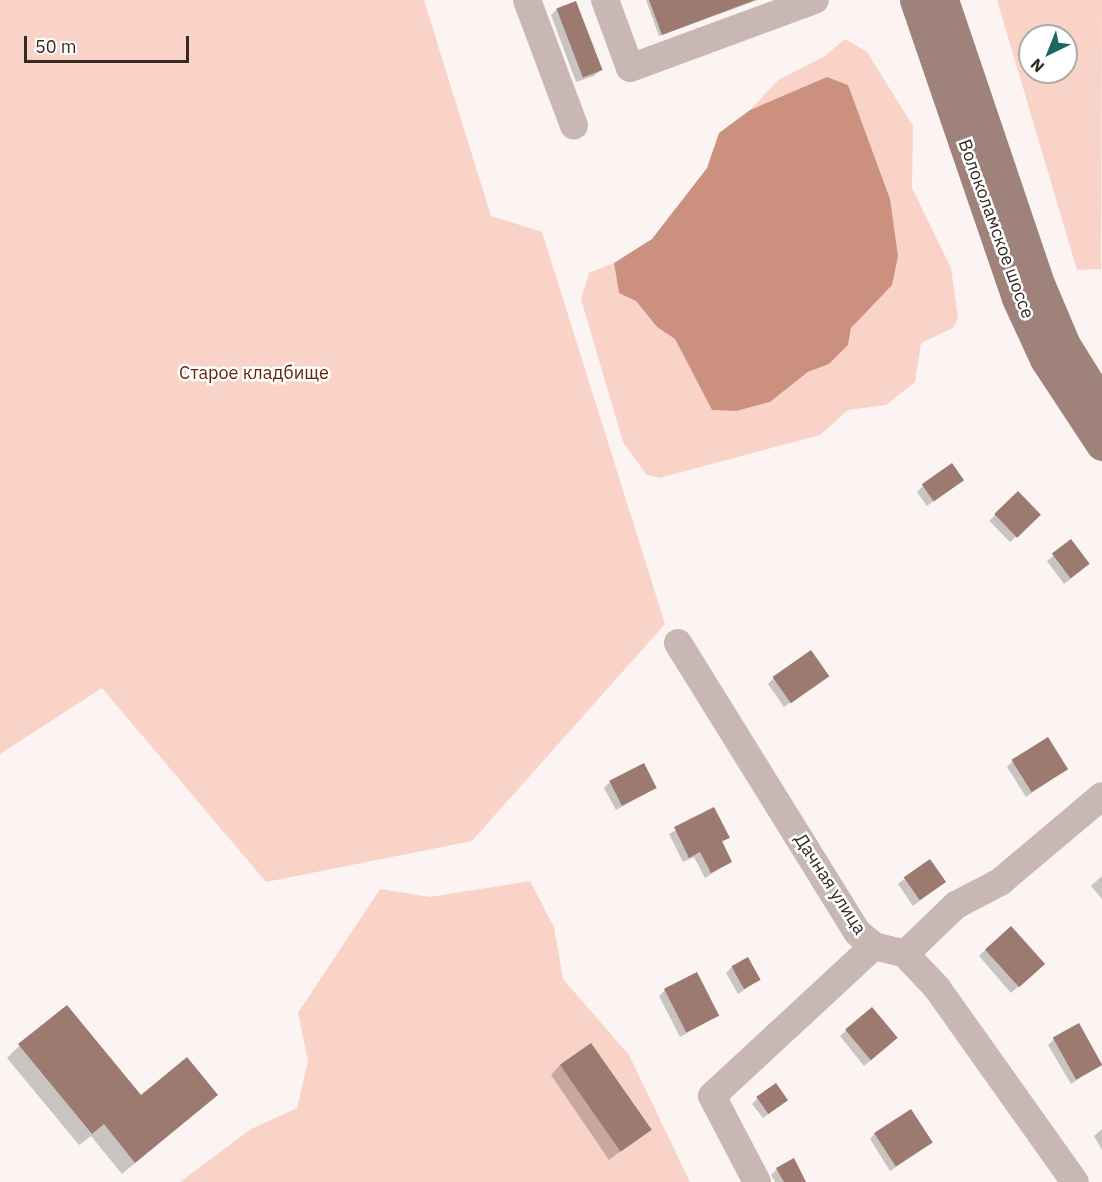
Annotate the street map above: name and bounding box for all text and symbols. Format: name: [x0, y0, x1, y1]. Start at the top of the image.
scale bar: [27, 24, 192, 62]
north arrow: [1018, 24, 1078, 84]
text: 50 m: [35, 35, 77, 58]
text: N: [1026, 54, 1048, 77]
street label: Волоколамское шоссе: [954, 136, 1038, 322]
park label: Старое кладбище: [179, 362, 329, 384]
street label: Дачная улица: [789, 829, 871, 939]

